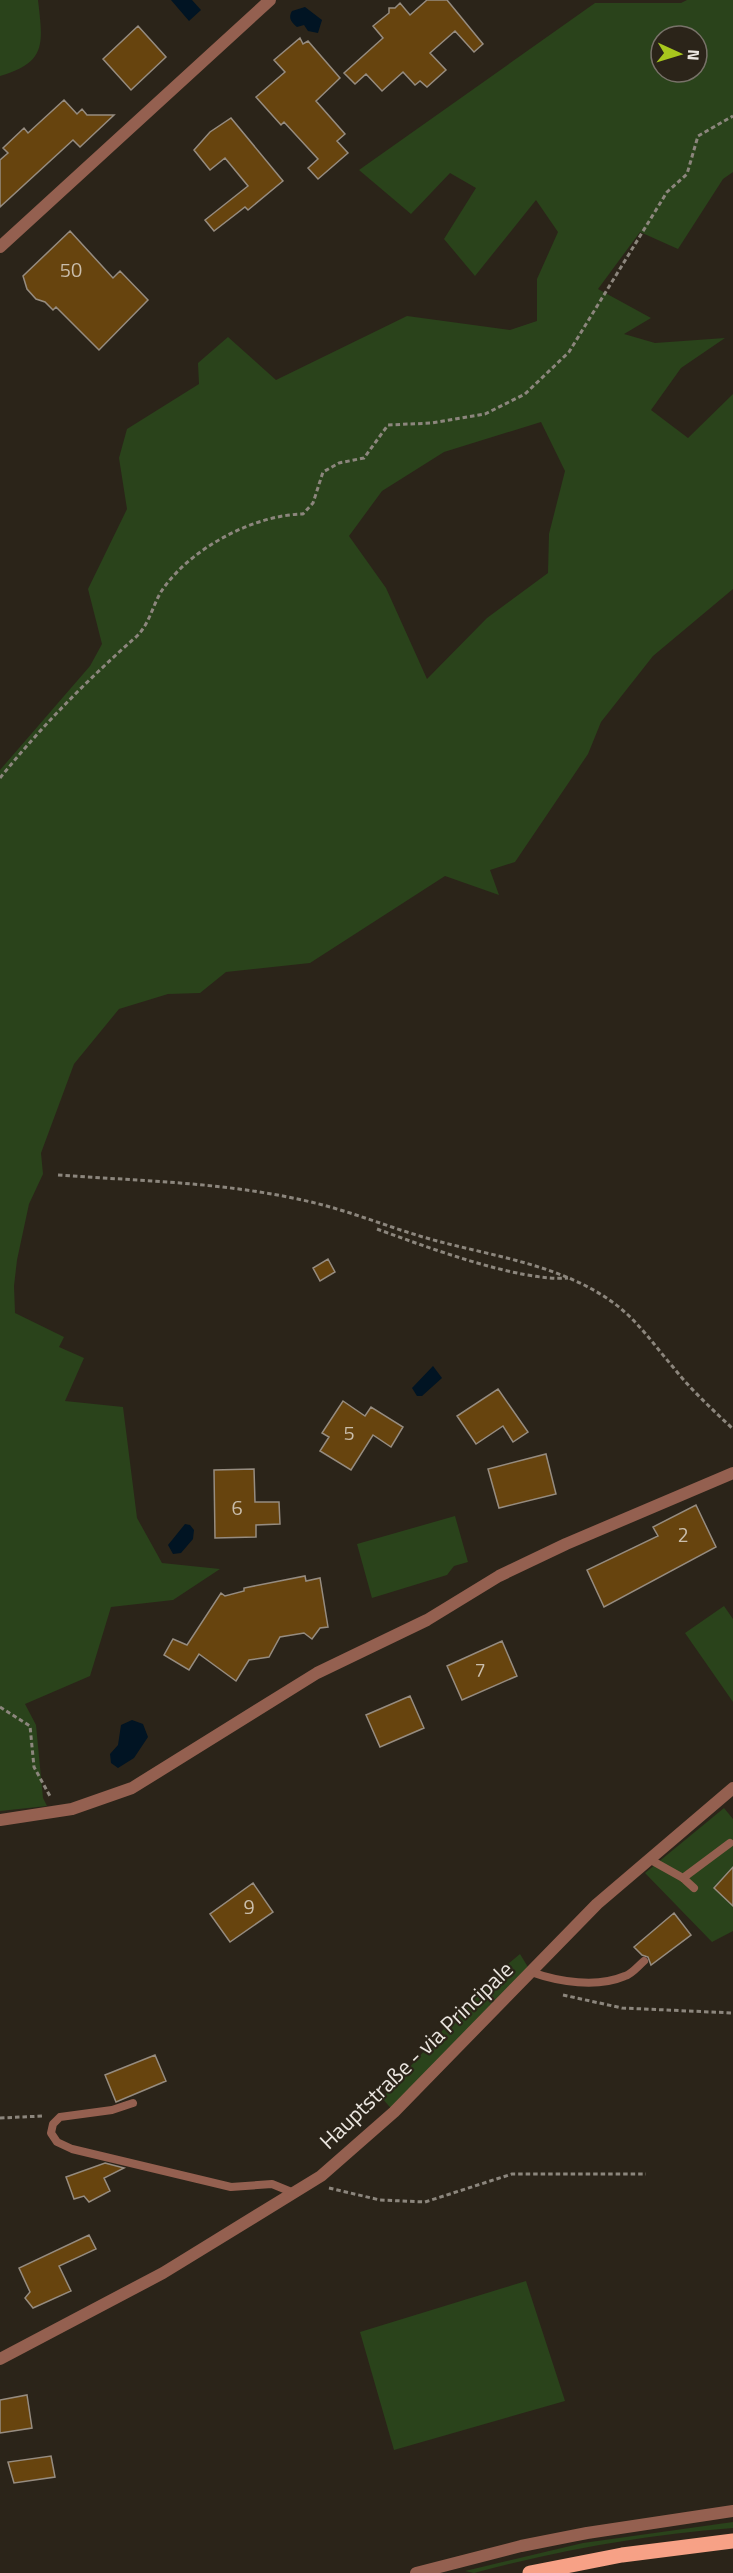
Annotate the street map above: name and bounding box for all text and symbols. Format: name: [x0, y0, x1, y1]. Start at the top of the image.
north arrow: [649, 24, 709, 84]
text: N: [682, 49, 706, 61]
house number: 50: [60, 254, 82, 285]
house number: 5: [343, 1417, 355, 1448]
house number: 6: [231, 1492, 243, 1523]
house number: 2: [677, 1519, 689, 1550]
house number: 7: [474, 1654, 486, 1685]
house number: 9: [243, 1891, 255, 1922]
street label: Hauptstraße - via Principale: [311, 1953, 521, 2157]

